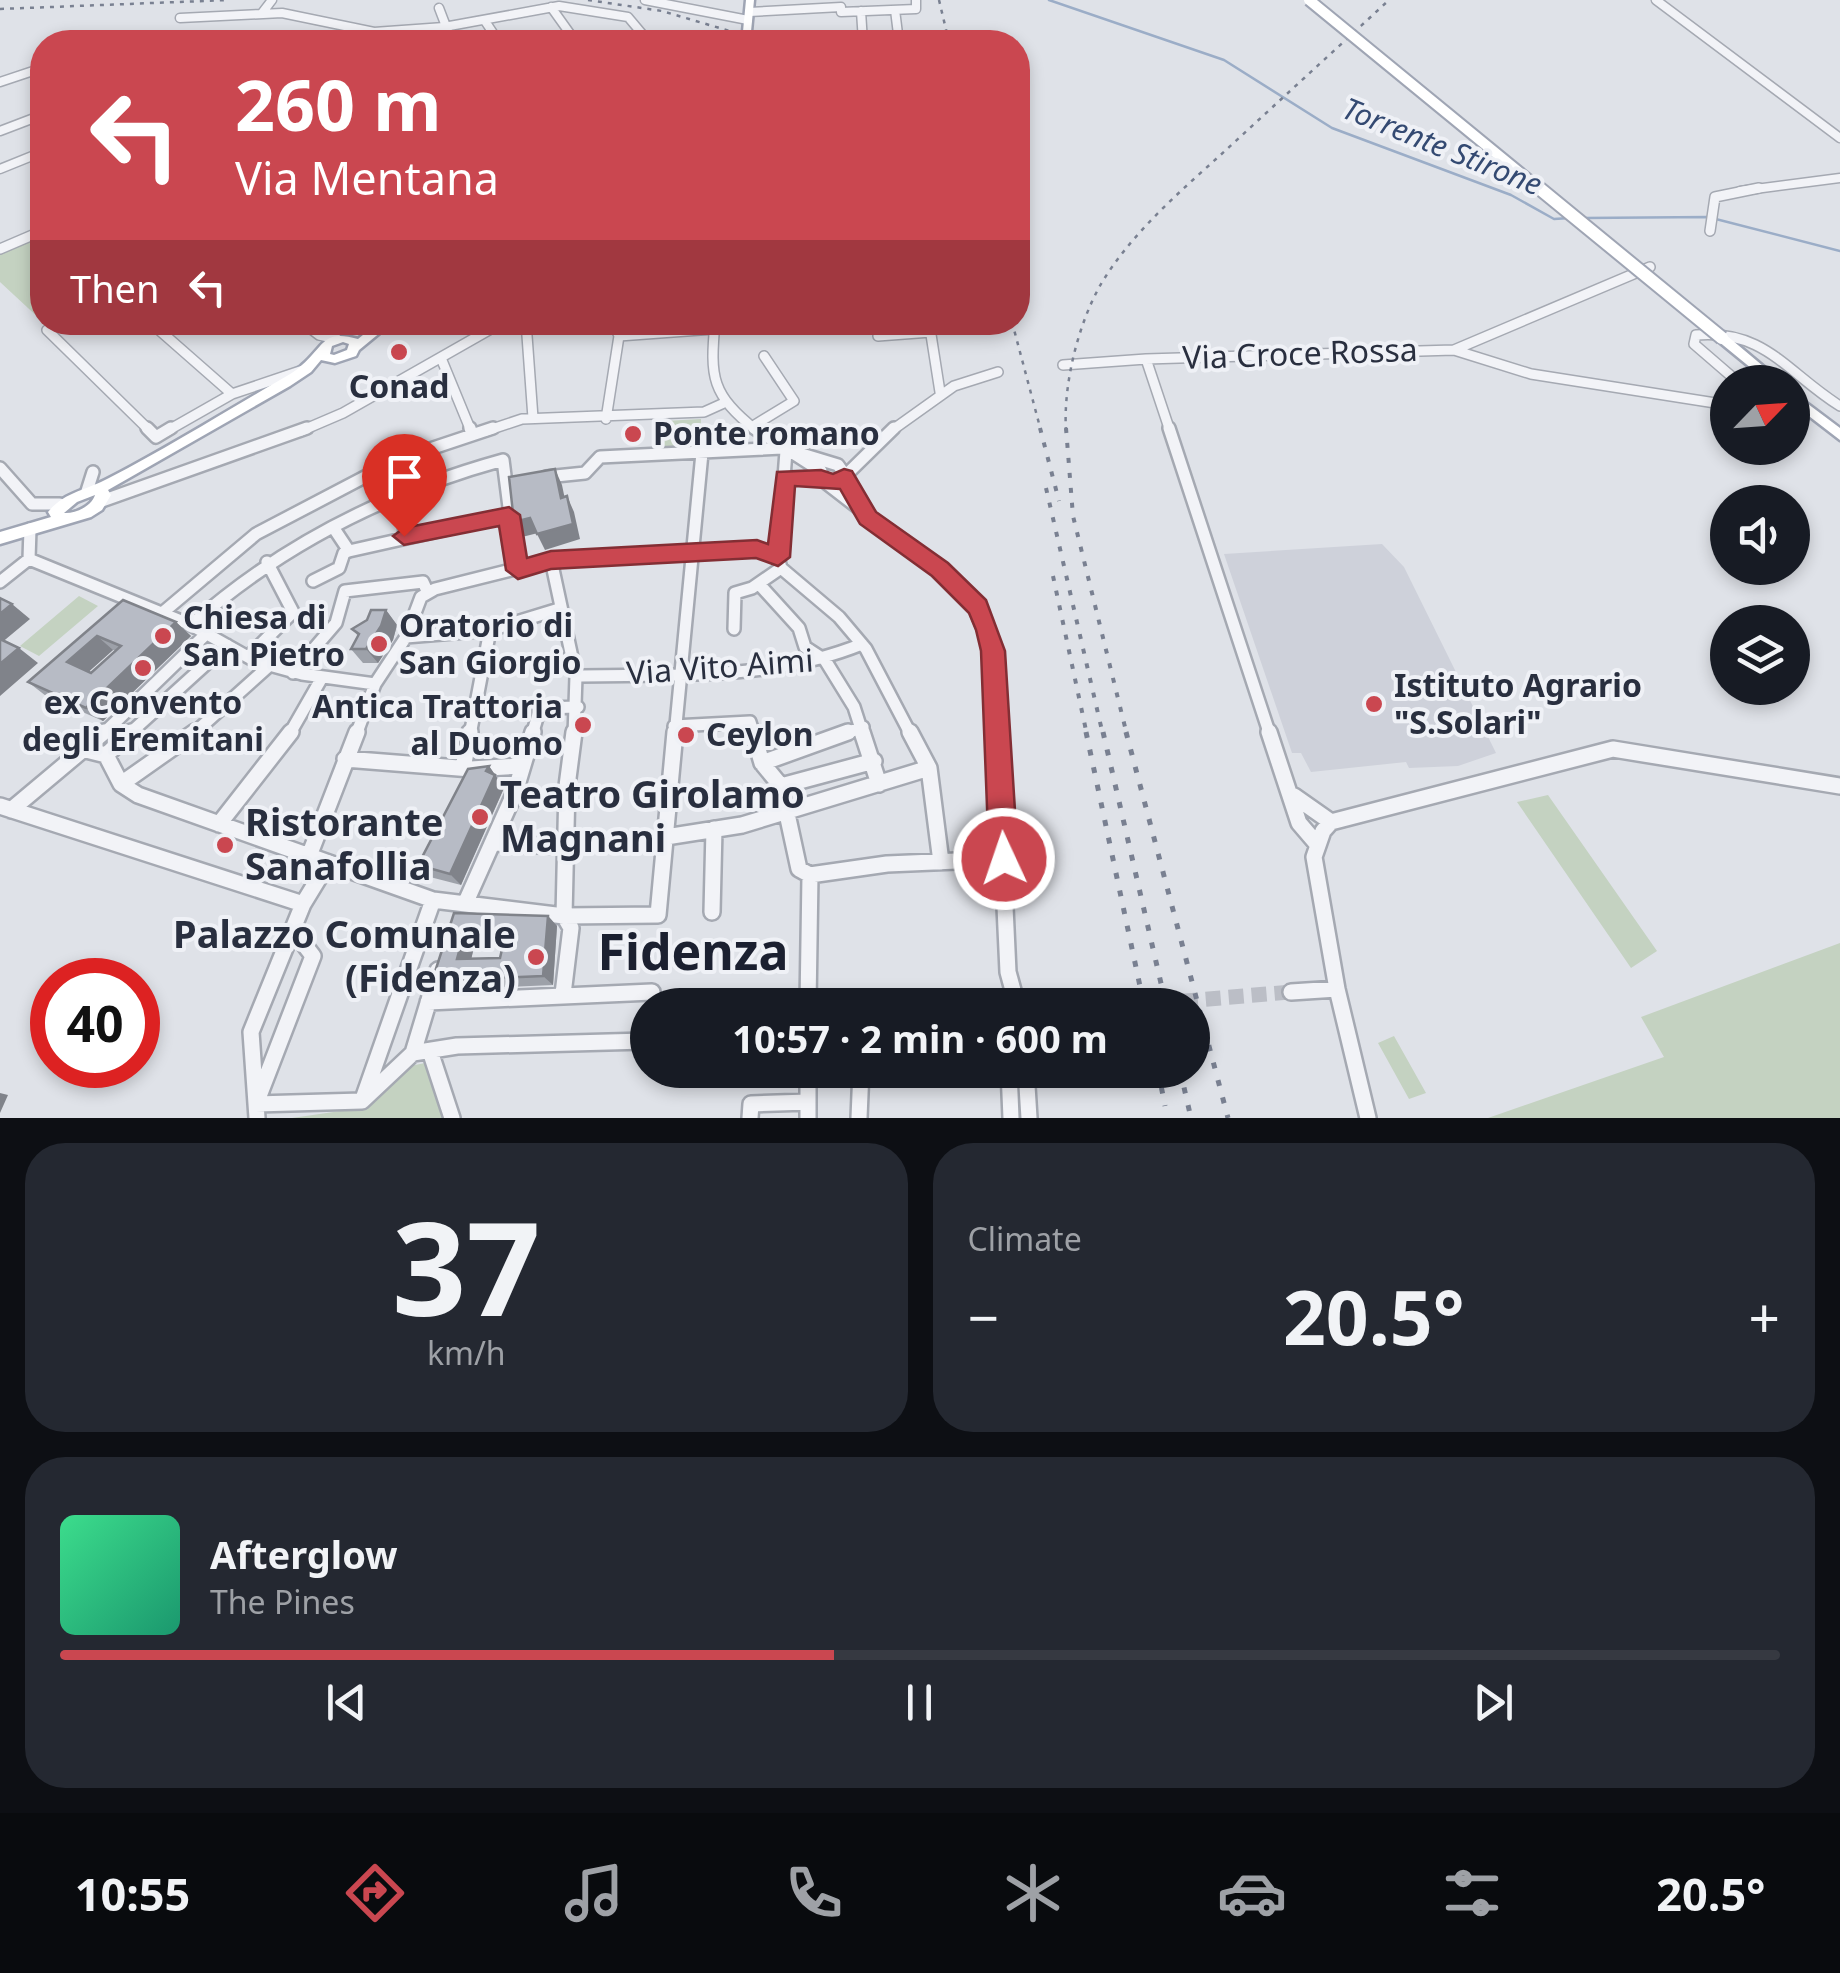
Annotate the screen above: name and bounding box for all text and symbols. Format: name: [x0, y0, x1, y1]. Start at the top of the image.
text: 260 m: [235, 56, 442, 152]
icon: left: [70, 70, 200, 200]
water label: Torrente Stirone: [1337, 87, 1548, 204]
text: Via Mentana: [235, 147, 499, 208]
icon: left: [180, 260, 235, 315]
text: Then: [70, 262, 160, 314]
street label: Via Croce Rossa: [1182, 327, 1418, 378]
marker: Conad: [388, 341, 410, 363]
place label: Conad: [349, 364, 449, 407]
north arrow: [1710, 365, 1810, 465]
map controls: [1710, 365, 1810, 705]
place label: Ponte romano: [653, 411, 880, 454]
marker: Ponte romano: [622, 423, 644, 445]
pin: [362, 434, 447, 537]
icon: arrive: [377, 449, 432, 504]
button: sound: [1710, 485, 1810, 585]
place label: Chiesa di San Pietro: [183, 595, 345, 675]
place label: Oratorio di San Giorgio: [399, 603, 581, 683]
button: layers: [1710, 605, 1810, 705]
marker: Chiesa di San Pietro: [152, 625, 174, 647]
marker: Oratorio di San Giorgio: [368, 633, 390, 655]
street label: Via Vito Aimi: [625, 638, 815, 693]
marker: ex Convento degli Eremitani: [132, 657, 154, 679]
place label: Istituto Agrario "S.Solari": [1394, 663, 1642, 743]
place label: ex Convento degli Eremitani: [22, 680, 264, 760]
place label: Antica Trattoria al Duomo: [312, 684, 563, 764]
marker: Istituto Agrario "S.Solari": [1363, 693, 1385, 715]
place label: Ceylon: [706, 712, 814, 755]
marker: Antica Trattoria al Duomo: [572, 714, 594, 736]
marker: Ceylon: [675, 724, 697, 746]
place label: Teatro Girolamo Magnani: [500, 767, 805, 863]
place label: Ristorante Sanafollia: [245, 795, 443, 891]
marker: Teatro Girolamo Magnani: [469, 806, 491, 828]
position arrow: [952, 807, 1056, 911]
marker: Ristorante Sanafollia: [214, 834, 236, 856]
place label: Palazzo Comunale (Fidenza): [173, 907, 516, 1003]
district label: Fidenza: [598, 917, 788, 985]
marker: Palazzo Comunale (Fidenza): [525, 946, 547, 968]
speed limit sign: 40: [30, 958, 160, 1088]
text: 10:57 · 2 min · 600 m: [732, 1012, 1108, 1064]
text: 37: [392, 1177, 541, 1354]
text: Climate: [968, 1217, 1082, 1260]
text: 20.5°: [1283, 1265, 1465, 1367]
text: −: [968, 1279, 999, 1354]
text: +: [1749, 1279, 1780, 1354]
text: km/h: [427, 1331, 506, 1374]
text: Afterglow: [210, 1528, 398, 1580]
text: The Pines: [210, 1580, 355, 1623]
icon: previous: [319, 1675, 374, 1730]
icon: pause: [892, 1675, 947, 1730]
icon: next: [1466, 1675, 1521, 1730]
icon: directions: [340, 1858, 410, 1928]
icon: music: [559, 1858, 629, 1928]
icon: phone: [779, 1858, 849, 1928]
icon: climate: [998, 1858, 1068, 1928]
icon: car: [1217, 1858, 1287, 1928]
icon: filters: [1437, 1858, 1507, 1928]
text: 10:55: [75, 1863, 190, 1924]
text: 20.5°: [1656, 1863, 1765, 1924]

